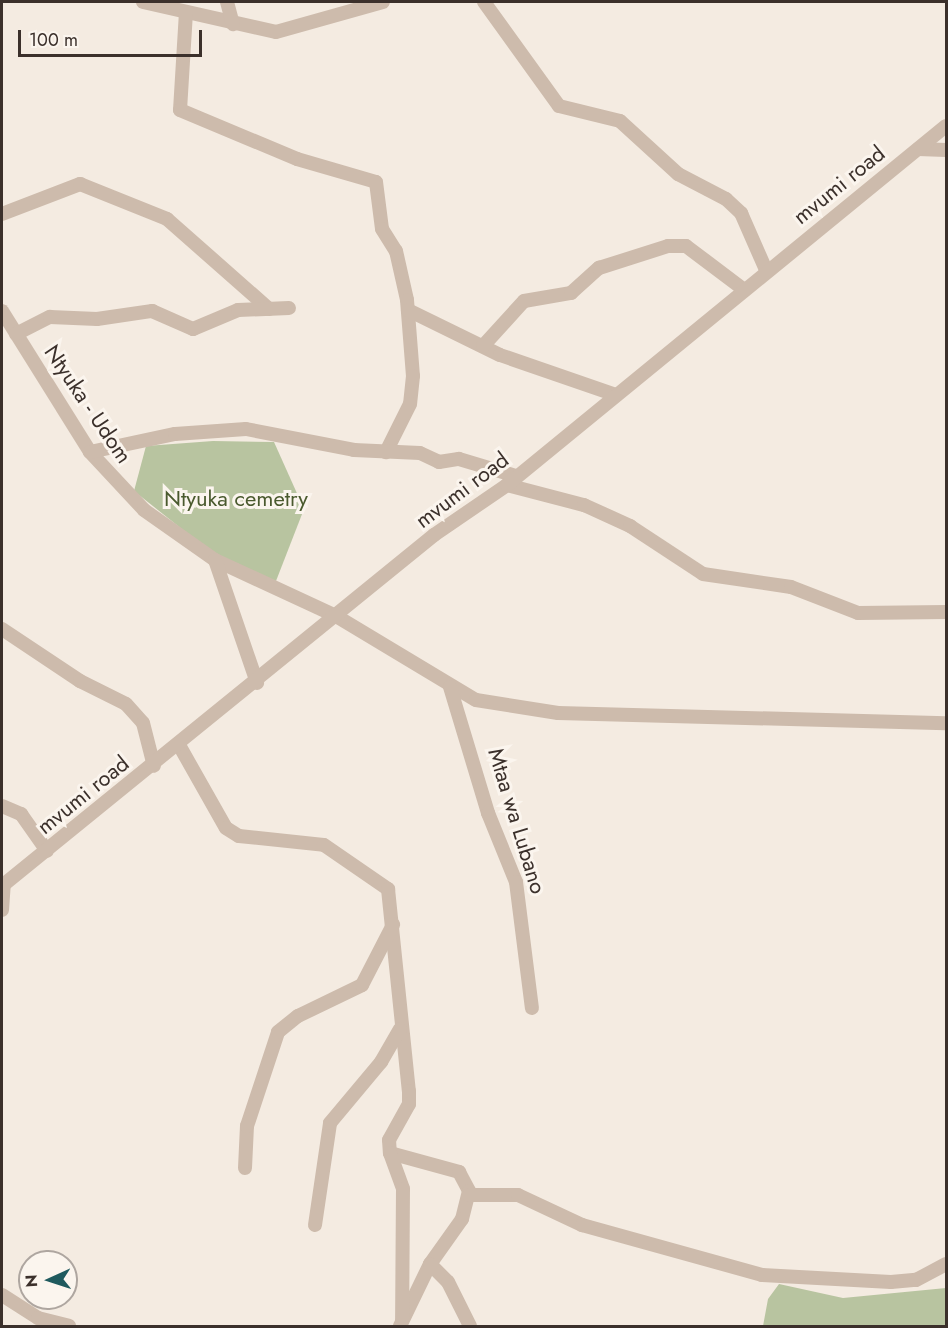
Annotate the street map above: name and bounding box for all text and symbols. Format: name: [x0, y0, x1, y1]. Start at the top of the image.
scale bar: [21, 18, 206, 56]
text: 100 m: [29, 27, 78, 53]
street label: mvumi road: [788, 140, 890, 230]
street label: Ntyuka - Udom: [39, 340, 137, 468]
street label: mvumi road: [410, 446, 514, 534]
park label: Ntyuka cemetry: [164, 486, 308, 512]
street label: Mtaa wa Lubano: [482, 745, 552, 897]
street label: mvumi road: [32, 750, 134, 840]
north arrow: [18, 1250, 78, 1310]
text: N: [20, 1274, 43, 1288]

